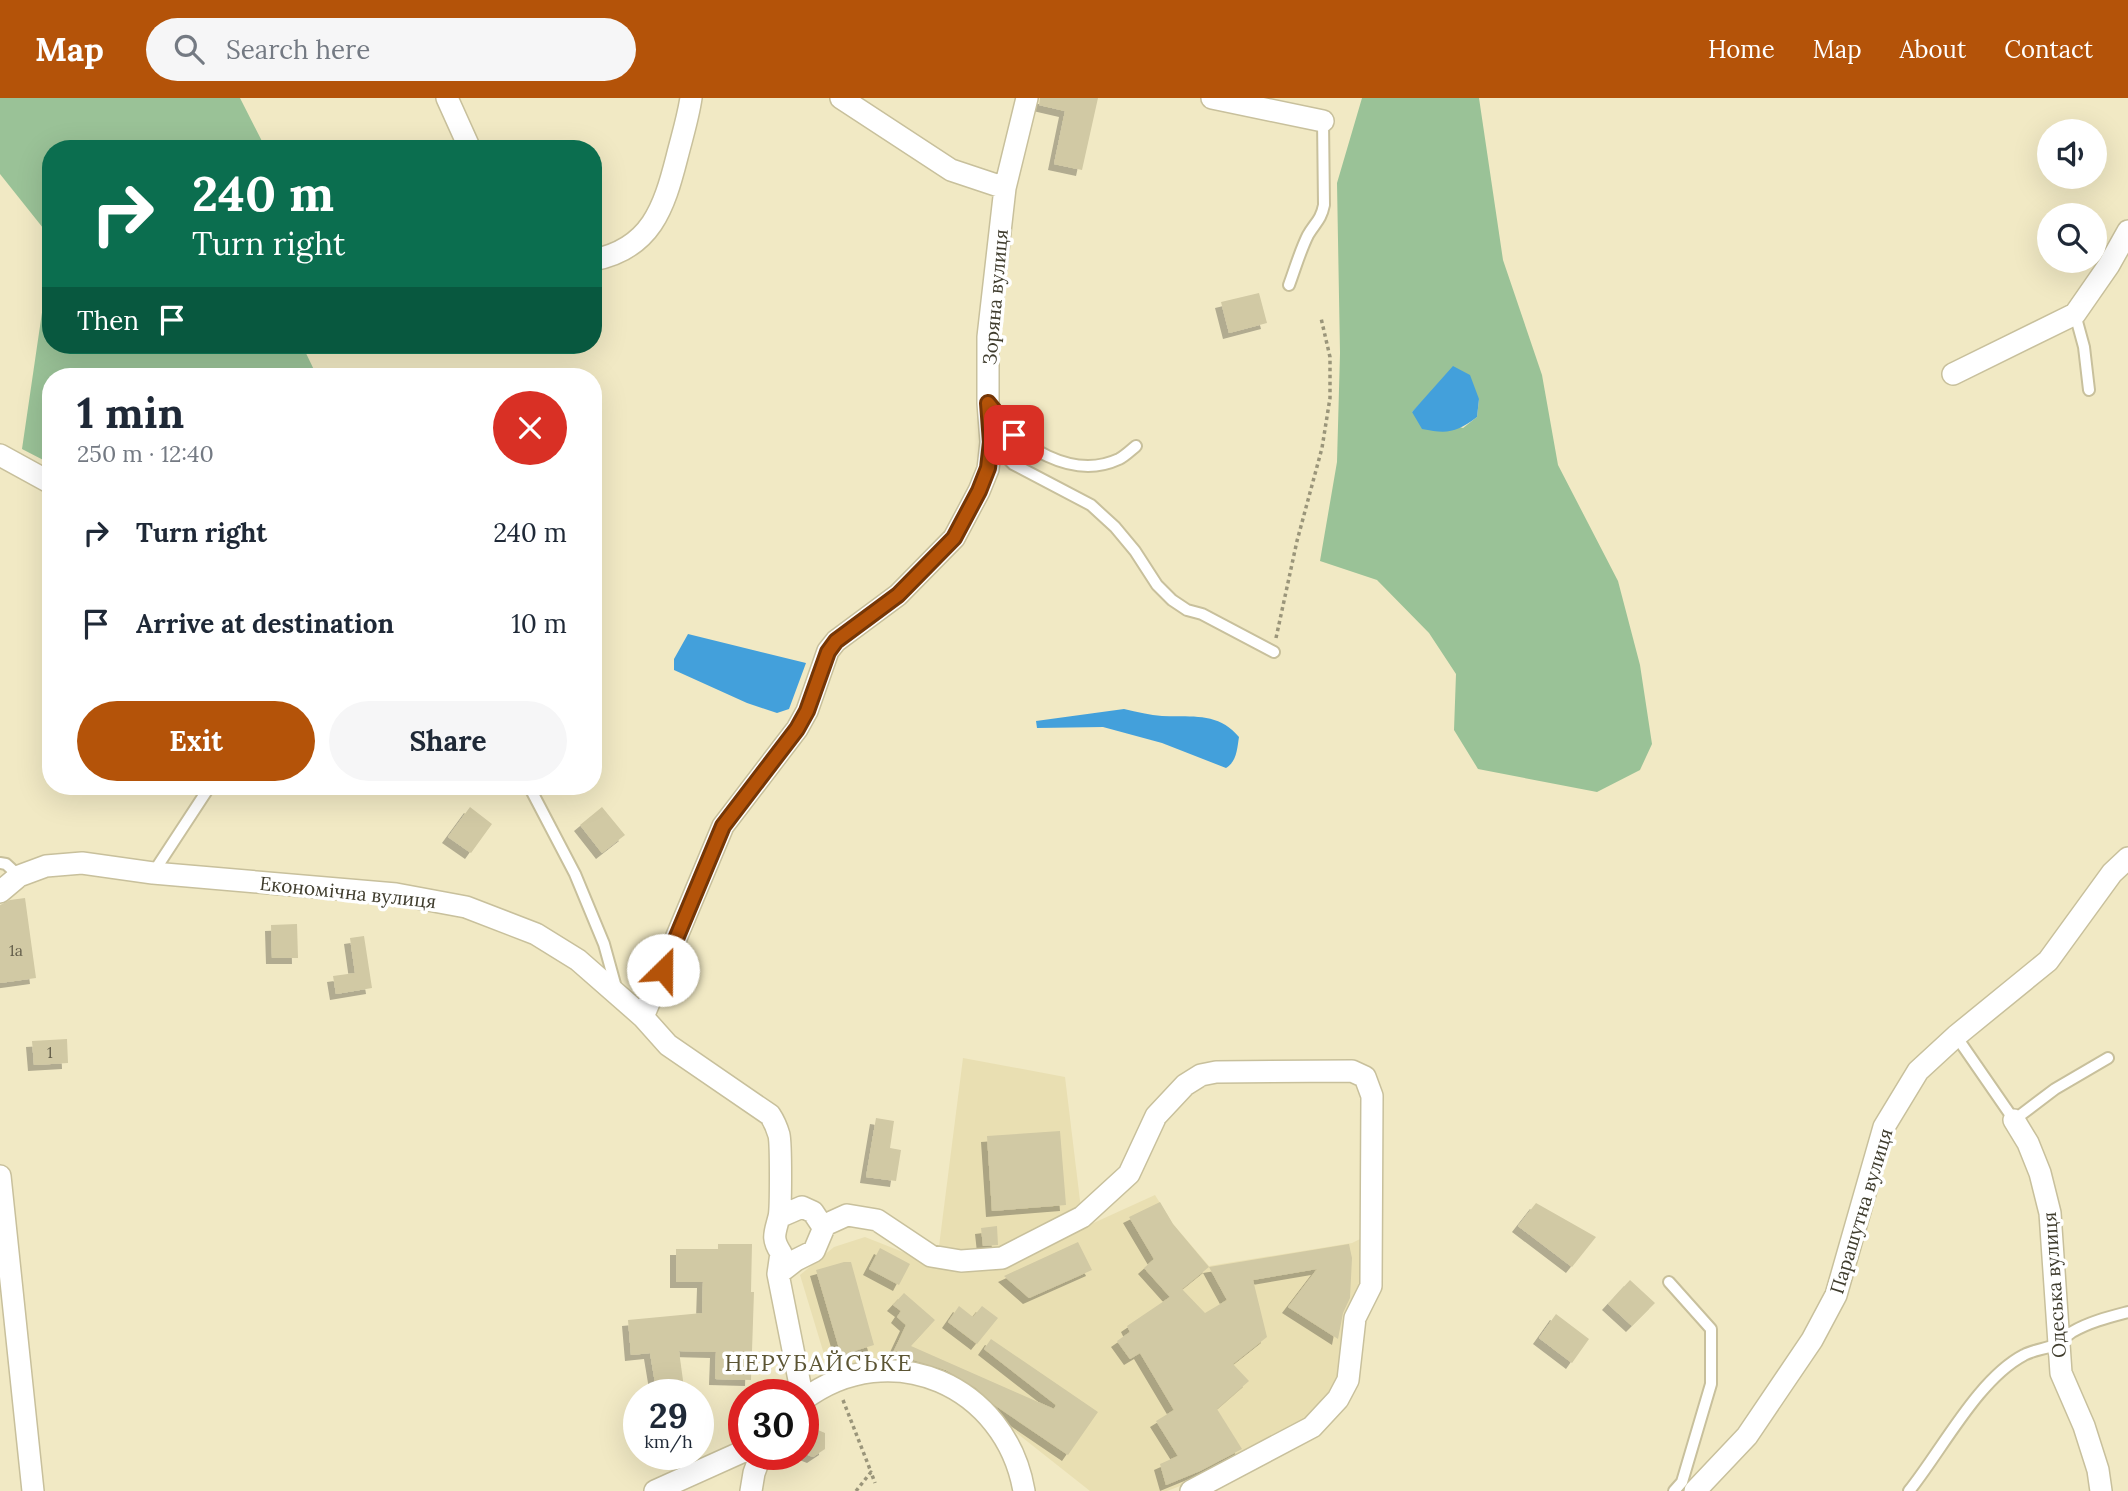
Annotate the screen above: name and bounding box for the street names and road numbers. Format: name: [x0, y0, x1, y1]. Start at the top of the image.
street label: Зоряна вулиця: [977, 228, 1013, 366]
street label: Економічна вулиця: [258, 871, 438, 913]
street label: Парашутна вулиця: [1824, 1125, 1898, 1297]
street label: Одеська вулиця: [2037, 1211, 2071, 1359]

